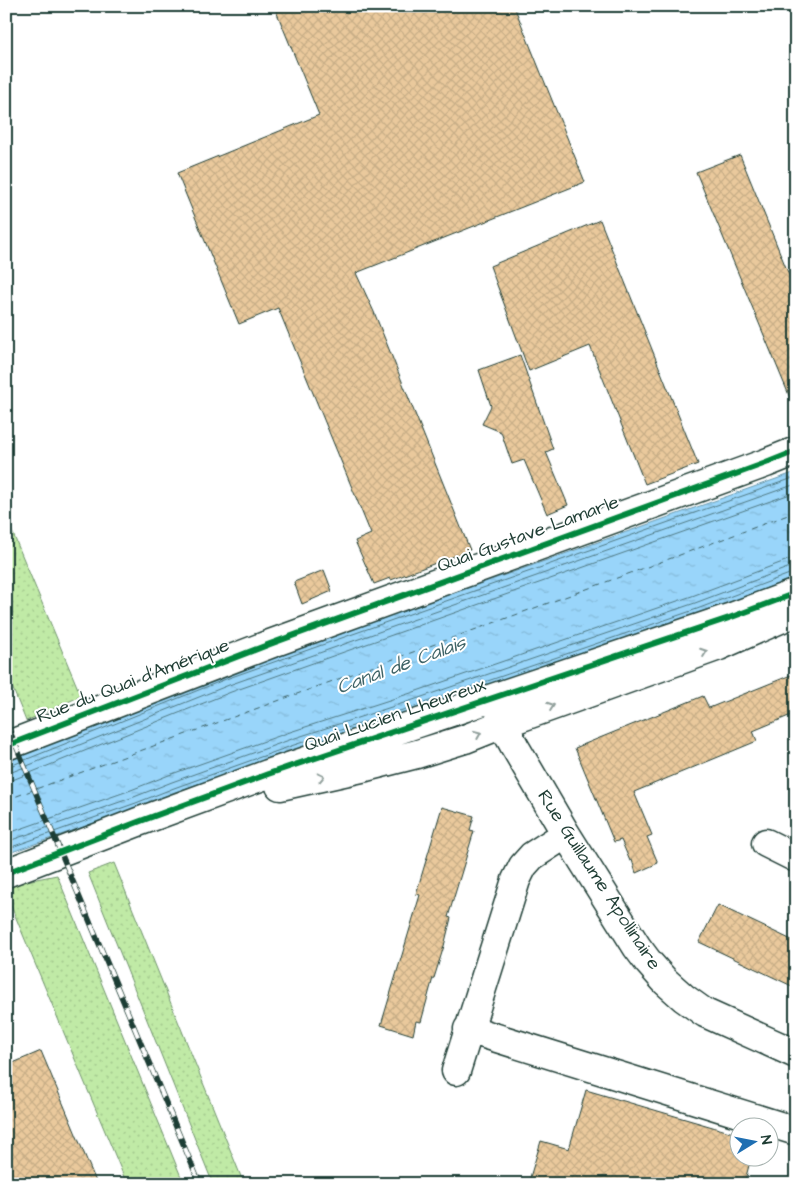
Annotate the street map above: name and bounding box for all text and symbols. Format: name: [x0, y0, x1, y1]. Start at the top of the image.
street label: Quai Gustave Lamarle: [433, 489, 623, 579]
water label: Canal de Calais: [333, 628, 470, 701]
street label: Rue du Quai d'Amérique: [33, 632, 233, 730]
one-way arrow: [699, 648, 707, 658]
street label: Quai Lucien Lheureux: [301, 671, 489, 759]
one-way arrow: [546, 702, 554, 712]
one-way arrow: [473, 729, 482, 740]
one-way arrow: [317, 772, 326, 783]
street label: Rue Guillaume Apollinaire: [531, 785, 667, 975]
north arrow: [730, 1118, 780, 1168]
text: N: [755, 1134, 776, 1146]

